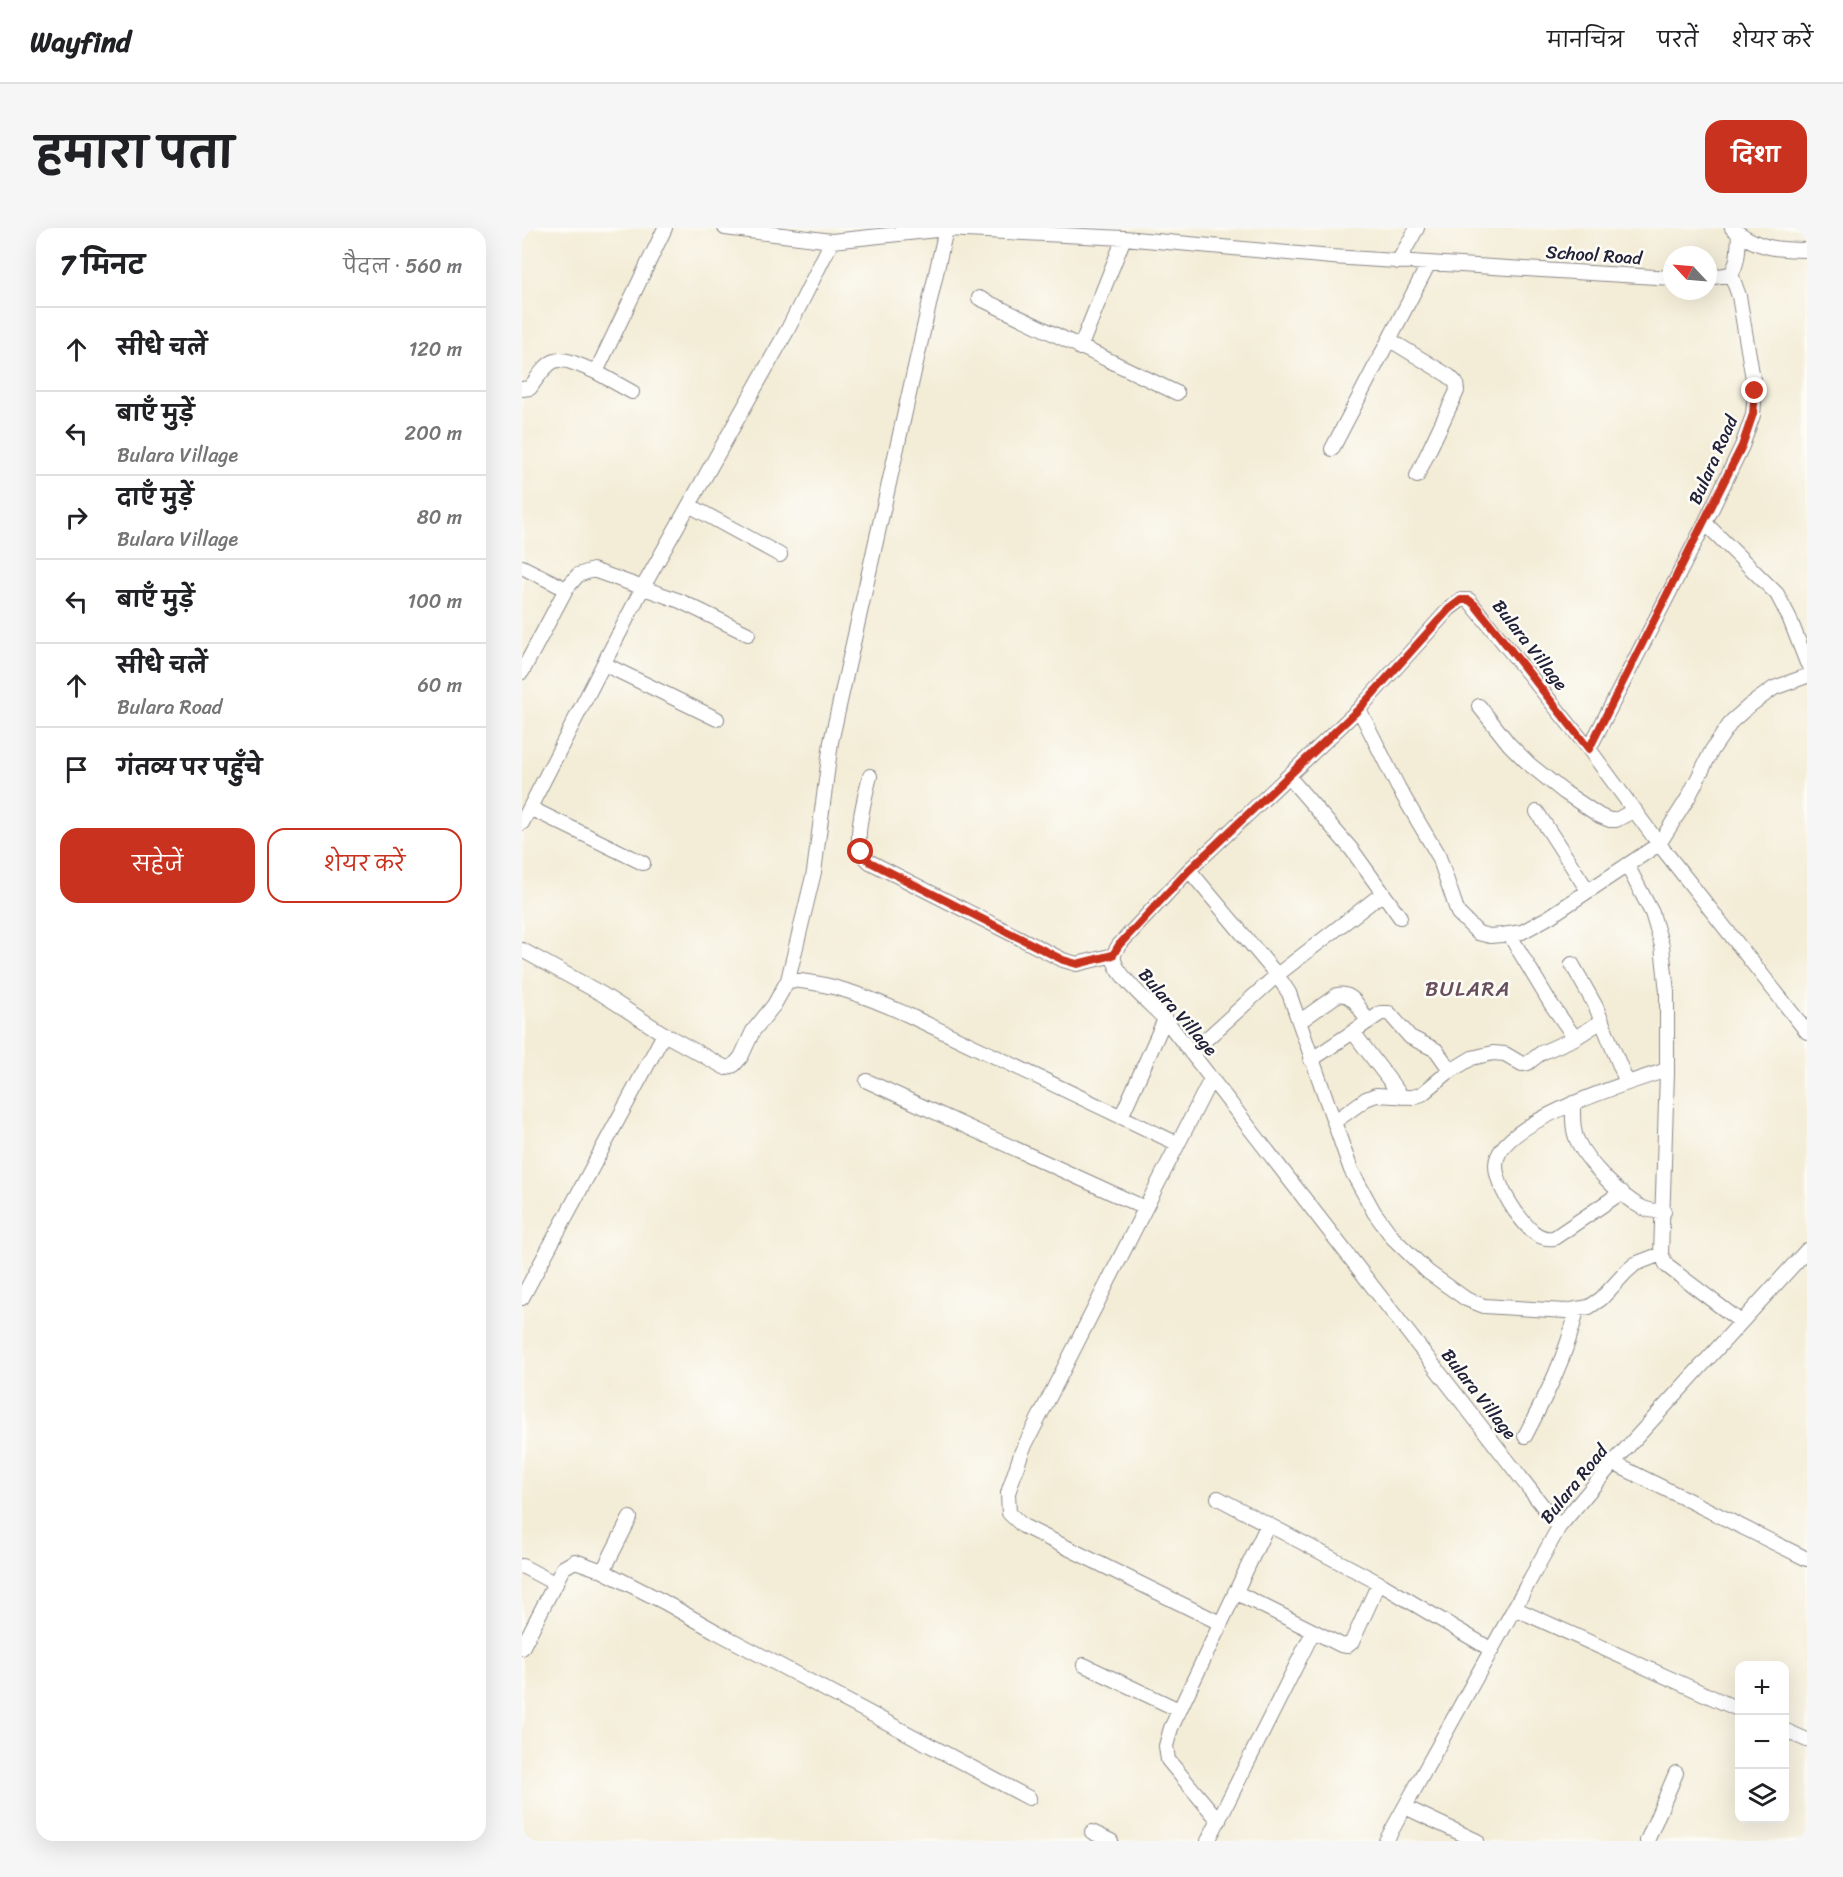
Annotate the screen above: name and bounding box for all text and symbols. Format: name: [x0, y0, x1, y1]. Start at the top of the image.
text: Wayfind: [30, 17, 131, 66]
text: मानचित्र: [1547, 21, 1624, 59]
text: परतें: [1657, 21, 1698, 59]
text: शेयर करें: [1731, 21, 1813, 59]
text: हमारा पता: [36, 116, 234, 190]
button: दिशा: [1705, 120, 1807, 193]
street label: School Road: [1545, 236, 1645, 274]
text: 7 मिनट: [60, 242, 145, 288]
north arrow: [1663, 246, 1717, 300]
text: पैदल · 560 m: [343, 249, 462, 284]
text: सीधे चलें: [117, 328, 207, 367]
text: 120 m: [409, 332, 462, 367]
icon: ahead: [60, 333, 93, 366]
route end: [1741, 377, 1767, 403]
text: बाएँ मुड़ें: [117, 394, 194, 433]
street label: Bulara Road: [1679, 409, 1748, 510]
text: 200 m: [405, 416, 462, 451]
icon: left: [60, 417, 93, 450]
text: Bulara Village: [117, 438, 238, 473]
text: दाएँ मुड़ें: [117, 478, 194, 517]
text: 80 m: [417, 500, 462, 535]
icon: right: [60, 501, 93, 534]
text: Bulara Village: [117, 522, 238, 557]
text: बाएँ मुड़ें: [117, 580, 194, 619]
text: 100 m: [408, 584, 462, 619]
icon: left: [60, 585, 93, 618]
street label: Bulara Village: [1484, 592, 1576, 698]
text: सीधे चलें: [117, 646, 207, 685]
text: 60 m: [417, 668, 462, 703]
icon: ahead: [60, 669, 93, 702]
text: Bulara Road: [117, 690, 222, 725]
text: गंतव्य पर पहुँचे: [117, 748, 262, 787]
icon: arrive: [60, 753, 93, 786]
button: सहेजें: [60, 828, 255, 903]
button: शेयर करें: [267, 828, 462, 903]
route start: [847, 838, 873, 864]
street label: Bulara Village: [1130, 960, 1226, 1064]
district label: BULARA: [1425, 970, 1511, 1008]
street label: Bulara Village: [1433, 1341, 1525, 1447]
street label: Bulara Road: [1532, 1436, 1617, 1531]
map controls: [1735, 1661, 1789, 1823]
button: +: [1735, 1661, 1789, 1715]
button: −: [1735, 1715, 1789, 1769]
button: layers: [1735, 1769, 1789, 1823]

